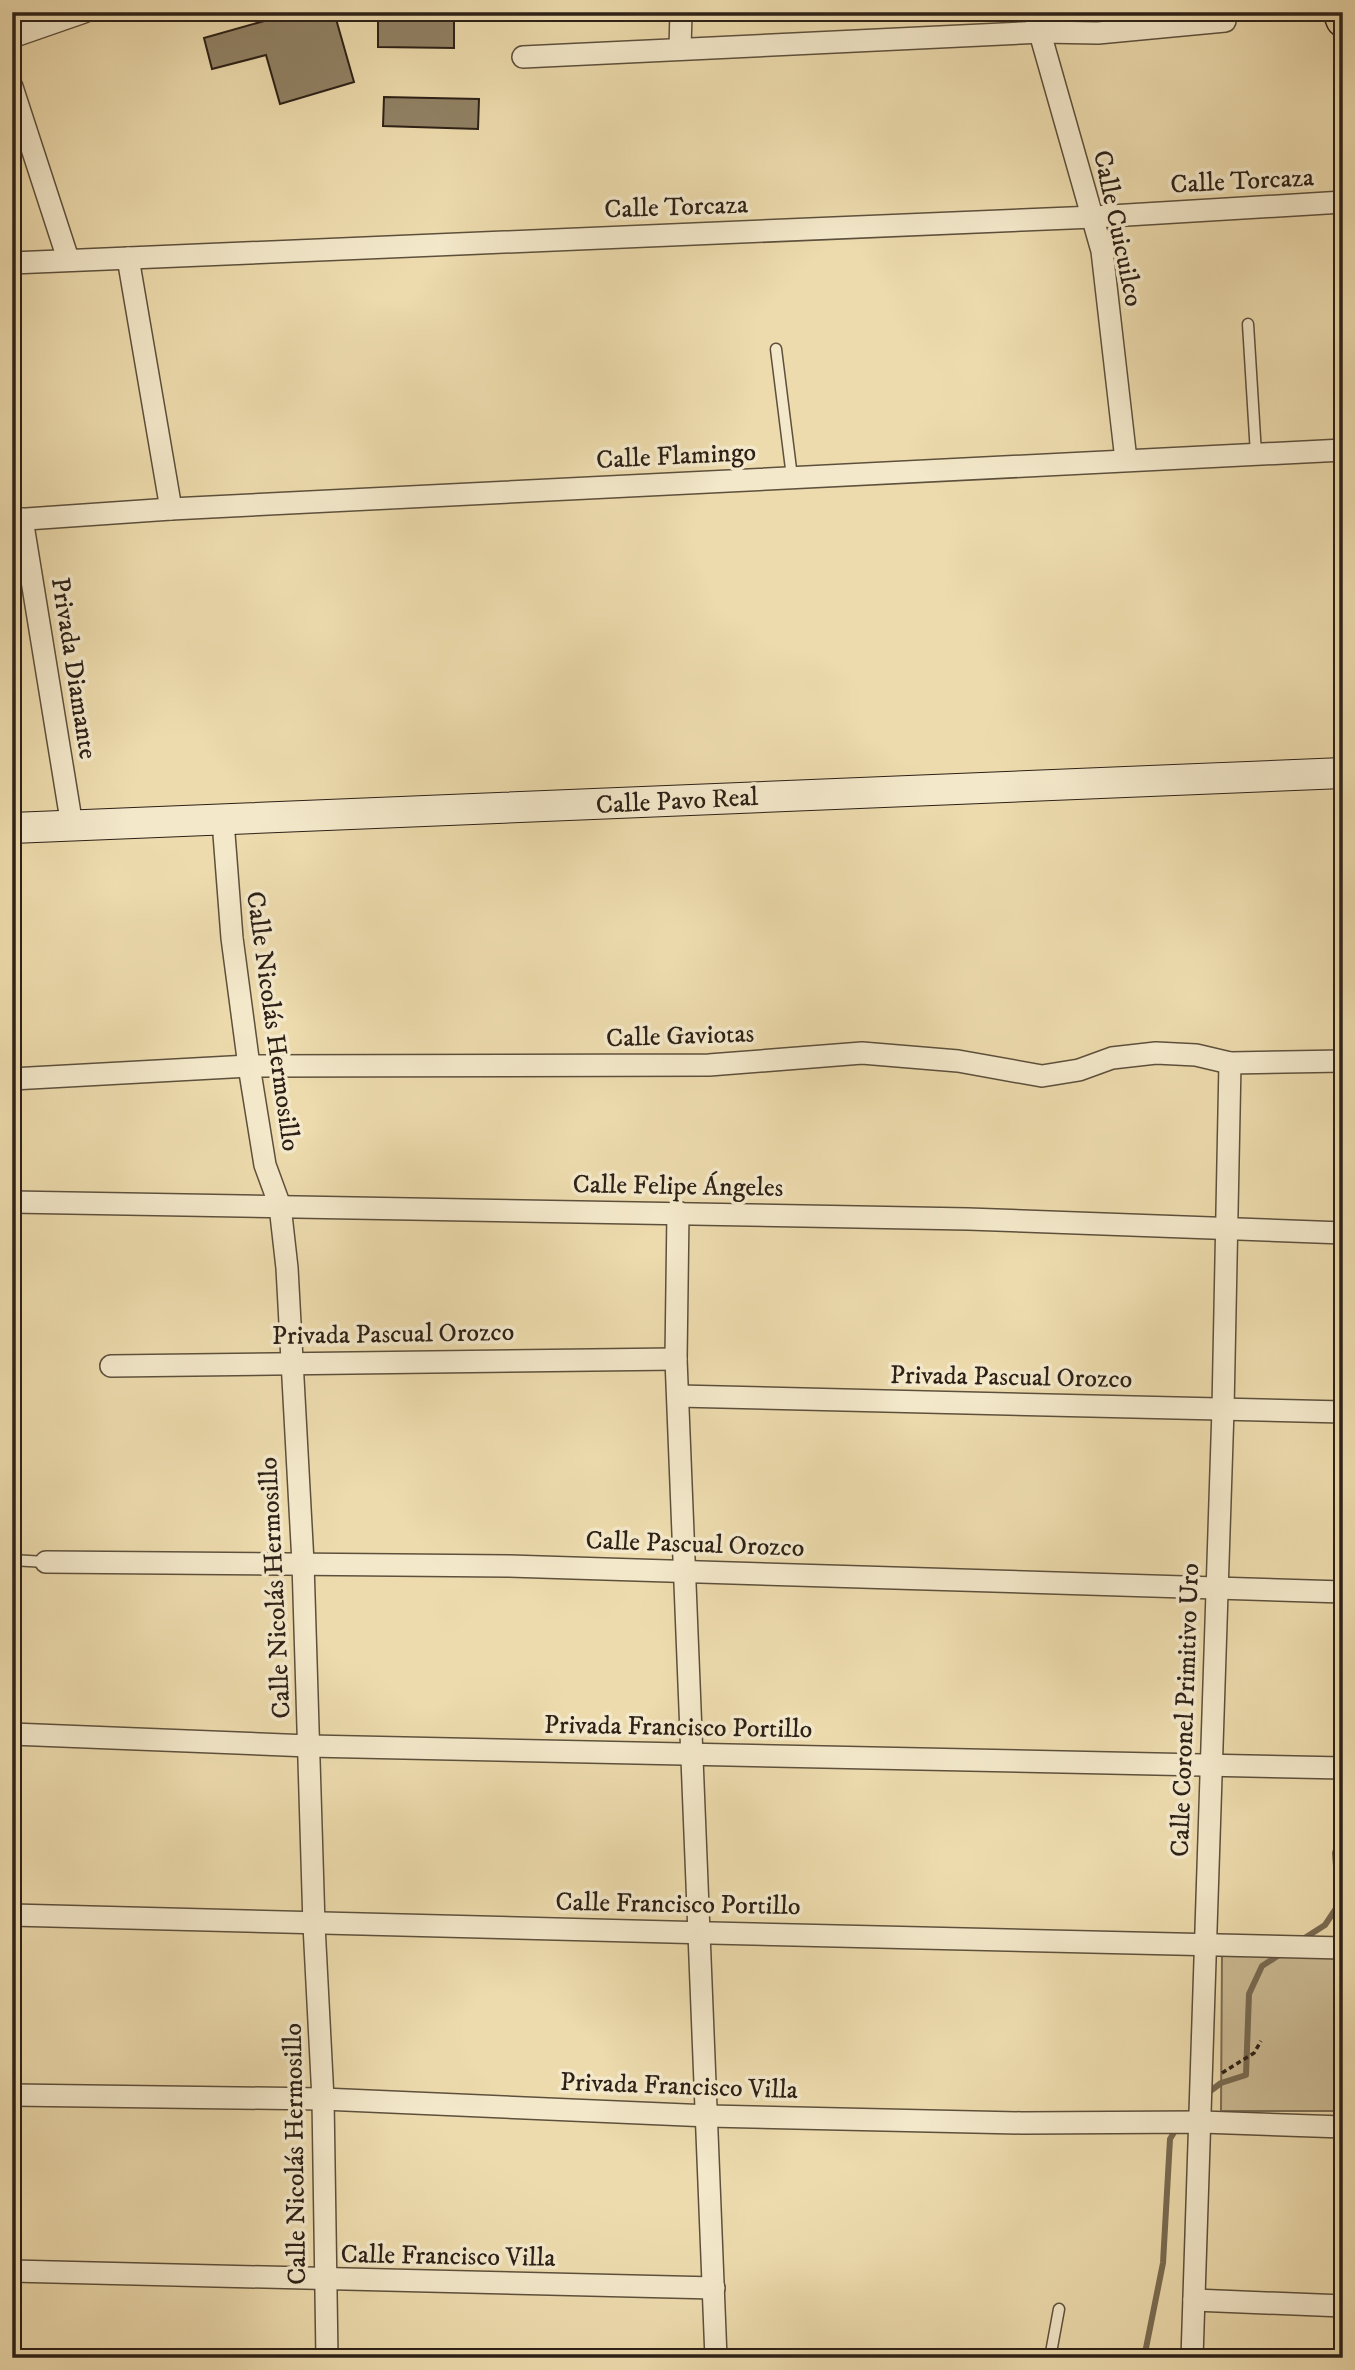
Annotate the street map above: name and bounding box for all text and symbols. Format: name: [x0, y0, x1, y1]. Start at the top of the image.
street label: Calle Cuicuilco: [1085, 147, 1150, 309]
street label: Calle Torcaza: [1169, 161, 1315, 202]
street label: Calle Torcaza: [604, 188, 748, 226]
street label: Calle Flamingo: [595, 436, 757, 477]
street label: Privada Diamante: [43, 575, 104, 762]
street label: Calle Pavo Real: [595, 781, 759, 822]
street label: Calle Nicolás Hermosillo: [238, 889, 307, 1153]
street label: Calle Gaviotas: [605, 1017, 755, 1056]
street label: Calle Felipe Ángeles: [572, 1167, 784, 1205]
street label: Privada Pascual Orozco: [272, 1316, 515, 1353]
street label: Privada Pascual Orozco: [889, 1359, 1132, 1396]
street label: Calle Nicolás Hermosillo: [252, 1456, 299, 1720]
street label: Calle Pascual Orozco: [585, 1524, 805, 1565]
street label: Calle Coronel Primitivo Uro: [1164, 1563, 1207, 1857]
street label: Privada Francisco Portillo: [543, 1709, 812, 1746]
street label: Calle Francisco Portillo: [555, 1886, 801, 1923]
street label: Calle Nicolás Hermosillo: [277, 2023, 314, 2285]
street label: Privada Francisco Villa: [559, 2066, 798, 2107]
street label: Calle Francisco Villa: [340, 2238, 556, 2275]

